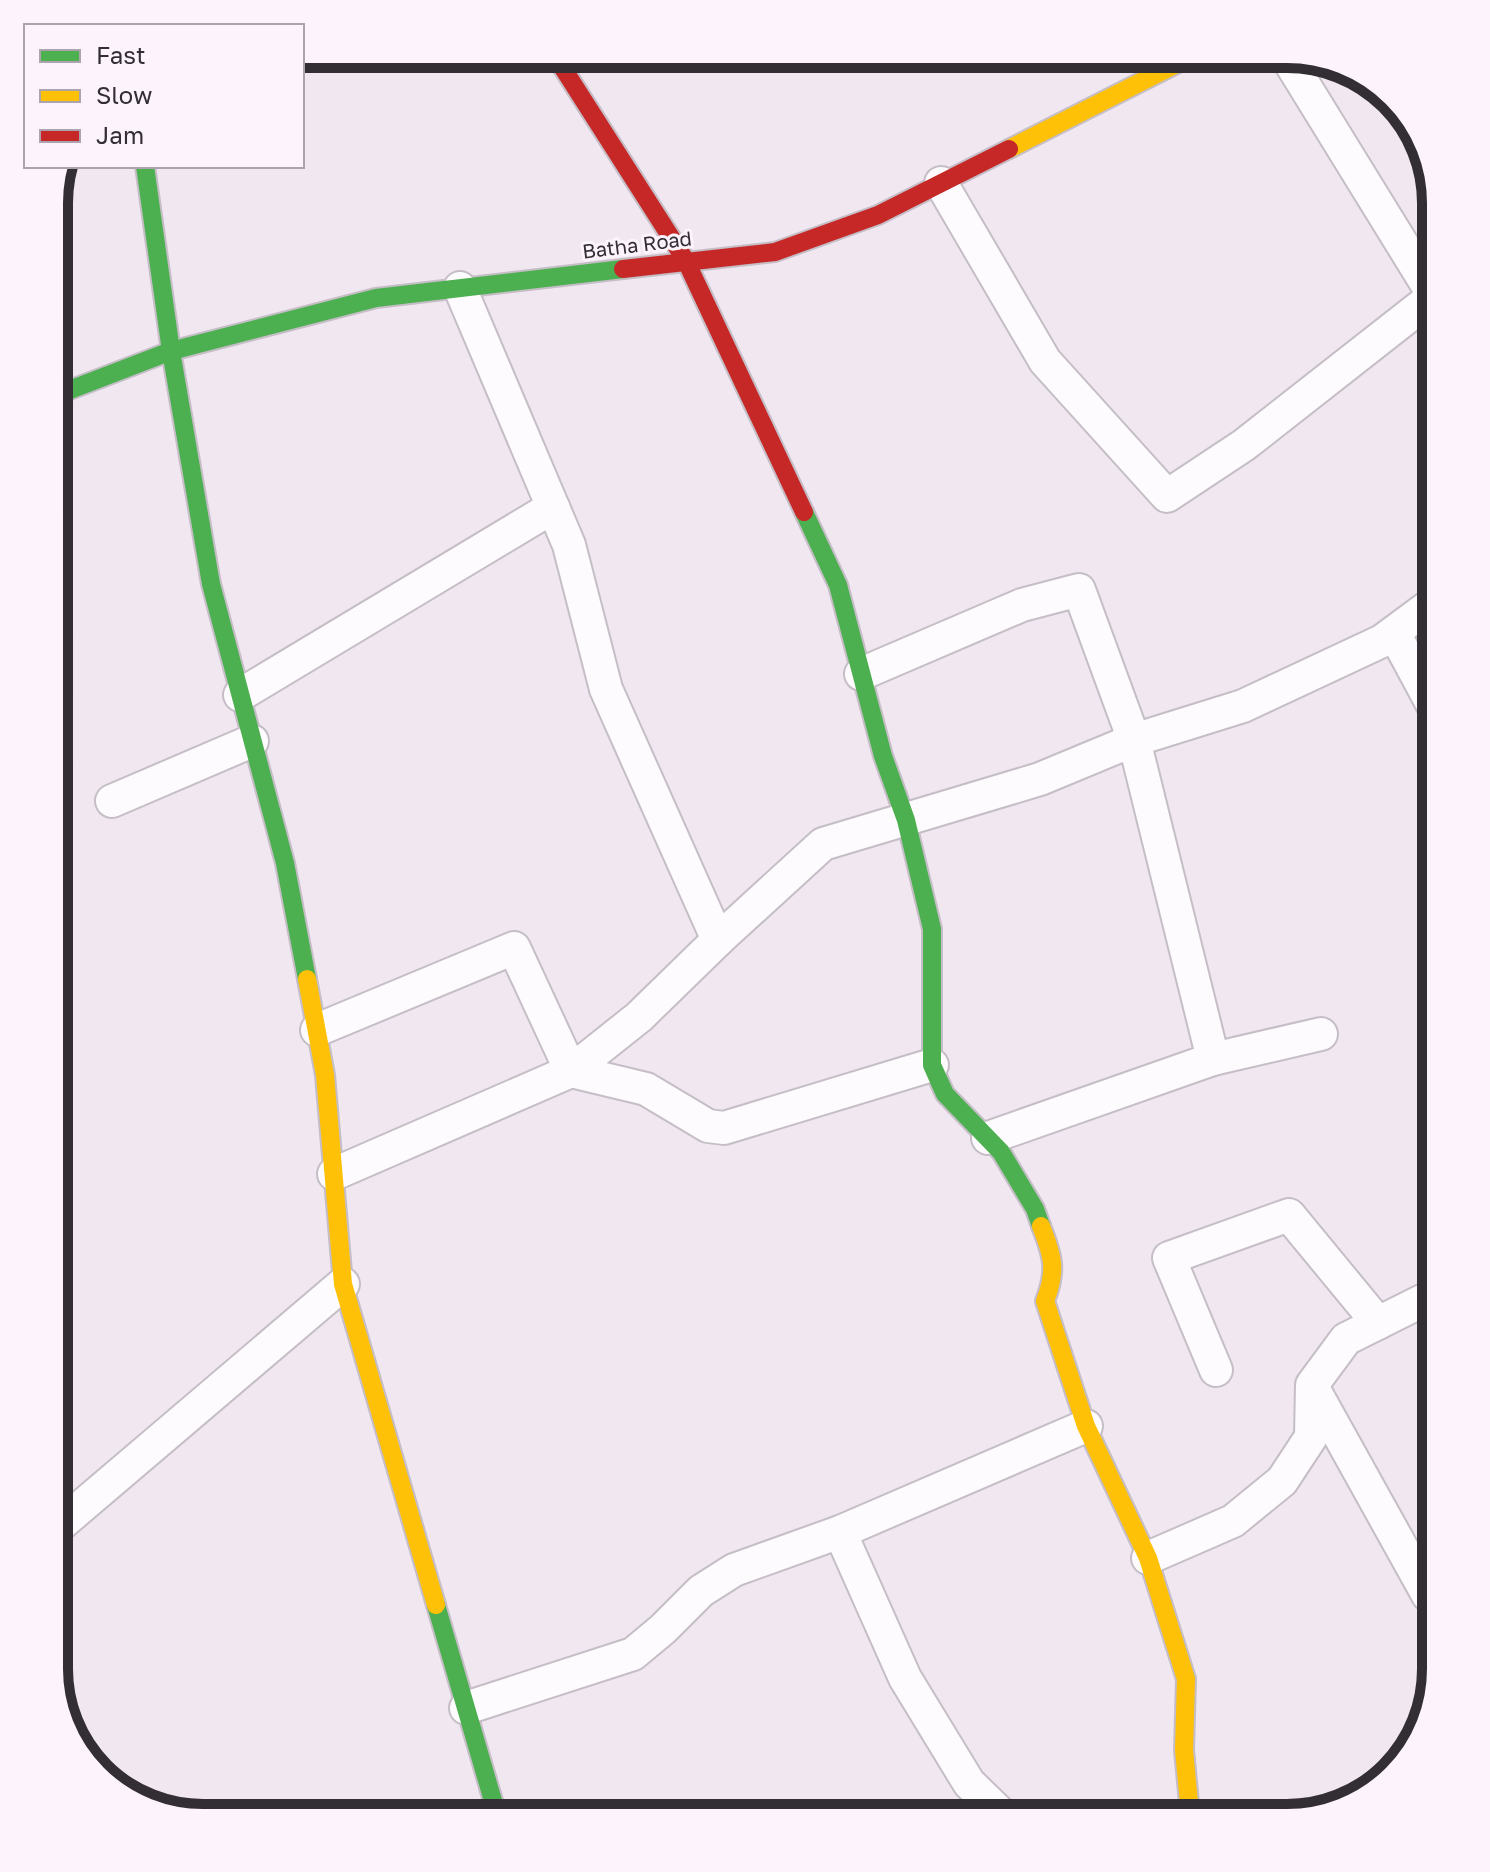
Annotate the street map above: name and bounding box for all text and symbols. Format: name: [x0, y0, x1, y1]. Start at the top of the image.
legend: [24, 24, 304, 168]
text: Fast: [96, 40, 146, 69]
text: Slow: [96, 80, 152, 109]
text: Jam: [96, 120, 144, 149]
street label: Batha Road: [581, 225, 693, 263]

